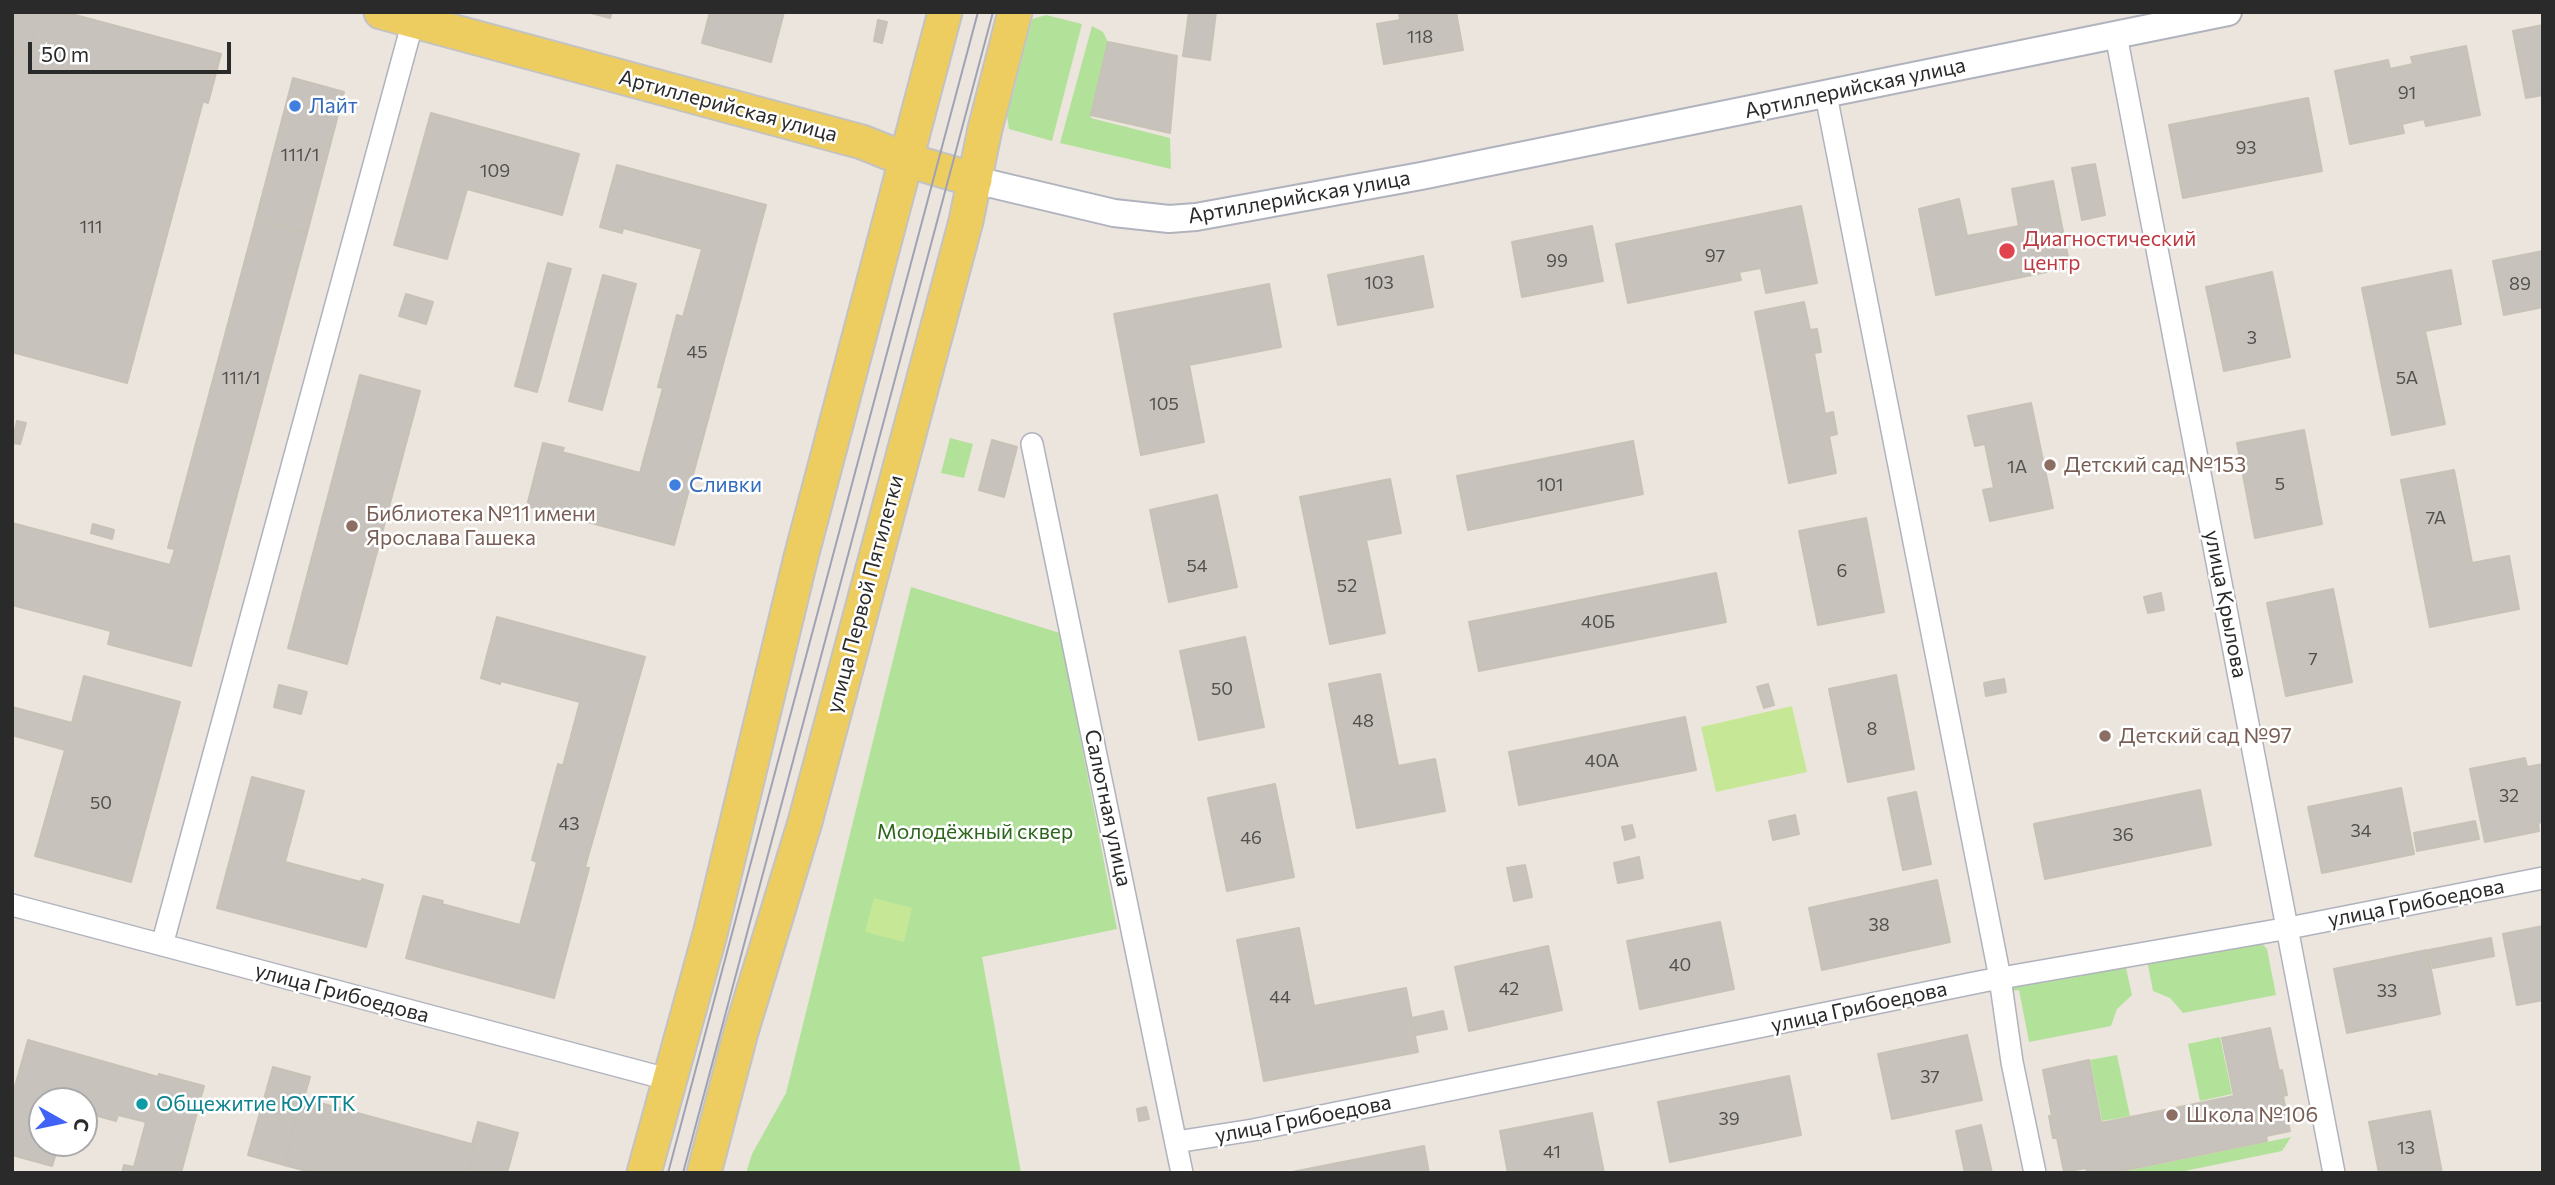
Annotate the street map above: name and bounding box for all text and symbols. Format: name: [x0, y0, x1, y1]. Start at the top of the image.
house number: 118: [1407, 26, 1433, 48]
scale bar: [32, 28, 234, 72]
text: 50 m: [41, 41, 89, 66]
street label: Артиллерийская улица: [1742, 52, 1968, 124]
street label: Артиллерийская улица: [616, 65, 840, 147]
house number: 91: [2398, 82, 2416, 104]
place label: Лайт: [309, 93, 358, 119]
marker: Лайт: [287, 98, 303, 114]
house number: 93: [2235, 137, 2257, 159]
house number: 111/1: [281, 144, 319, 166]
house number: 109: [480, 160, 510, 182]
street label: Артиллерийская улица: [1186, 165, 1412, 229]
house number: 111: [79, 216, 103, 238]
place label: Диагностический центр: [2023, 226, 2196, 276]
marker: Диагностический центр: [1997, 241, 2017, 261]
house number: 97: [1705, 245, 1725, 267]
house number: 99: [1546, 250, 1568, 272]
house number: 103: [1364, 272, 1394, 294]
house number: 89: [2509, 273, 2531, 295]
house number: 3: [2247, 327, 2257, 349]
house number: 45: [686, 341, 708, 363]
house number: 111/1: [222, 367, 260, 389]
house number: 5А: [2396, 367, 2418, 389]
house number: 105: [1149, 393, 1179, 415]
place label: Детский сад №153: [2064, 452, 2246, 478]
house number: 1А: [2007, 456, 2027, 478]
marker: Детский сад №153: [2042, 457, 2058, 473]
place label: Сливки: [689, 472, 762, 498]
street label: улица Первой Пятилетки: [821, 472, 909, 716]
house number: 5: [2275, 473, 2285, 495]
house number: 101: [1536, 474, 1564, 496]
marker: Сливки: [667, 477, 683, 493]
place label: Библиотека №11 имени Ярослава Гашека: [366, 501, 596, 551]
house number: 7А: [2426, 507, 2446, 529]
marker: Библиотека №11 имени Ярослава Гашека: [344, 518, 360, 534]
street label: улица Крылова: [2199, 528, 2253, 680]
house number: 54: [1186, 555, 1208, 577]
house number: 6: [1837, 560, 1847, 582]
house number: 52: [1337, 575, 1357, 597]
house number: 40Б: [1581, 611, 1615, 633]
house number: 7: [2308, 648, 2318, 670]
house number: 50: [1211, 678, 1233, 700]
house number: 48: [1352, 710, 1374, 732]
house number: 8: [1867, 718, 1877, 740]
place label: Детский сад №97: [2119, 723, 2292, 749]
street label: Салютная улица: [1079, 727, 1137, 889]
marker: Детский сад №97: [2097, 728, 2113, 744]
house number: 40А: [1585, 750, 1619, 772]
house number: 32: [2499, 785, 2519, 807]
house number: 50: [90, 792, 112, 814]
house number: 43: [558, 813, 580, 835]
park label: Молодёжный сквер: [877, 819, 1073, 845]
house number: 34: [2350, 820, 2372, 842]
house number: 36: [2112, 824, 2134, 846]
house number: 46: [1240, 827, 1262, 849]
street label: улица Грибоедова: [2326, 874, 2506, 932]
house number: 38: [1868, 914, 1890, 936]
house number: 40: [1669, 954, 1691, 976]
street label: улица Грибоедова: [252, 958, 432, 1028]
street label: улица Грибоедова: [1769, 976, 1949, 1038]
house number: 42: [1499, 978, 1519, 1000]
house number: 33: [2377, 980, 2397, 1002]
house number: 44: [1269, 986, 1291, 1008]
house number: 37: [1920, 1066, 1940, 1088]
north arrow: [28, 1087, 98, 1157]
street label: улица Грибоедова: [1213, 1090, 1393, 1148]
place label: Общежитие ЮУГТК: [156, 1091, 356, 1117]
marker: Общежитие ЮУГТК: [134, 1096, 150, 1112]
place label: Школа №106: [2186, 1102, 2318, 1128]
marker: Школа №106: [2164, 1107, 2180, 1123]
house number: 39: [1718, 1108, 1740, 1130]
text: С: [70, 1117, 95, 1133]
house number: 13: [2397, 1137, 2415, 1159]
house number: 41: [1543, 1141, 1561, 1163]

